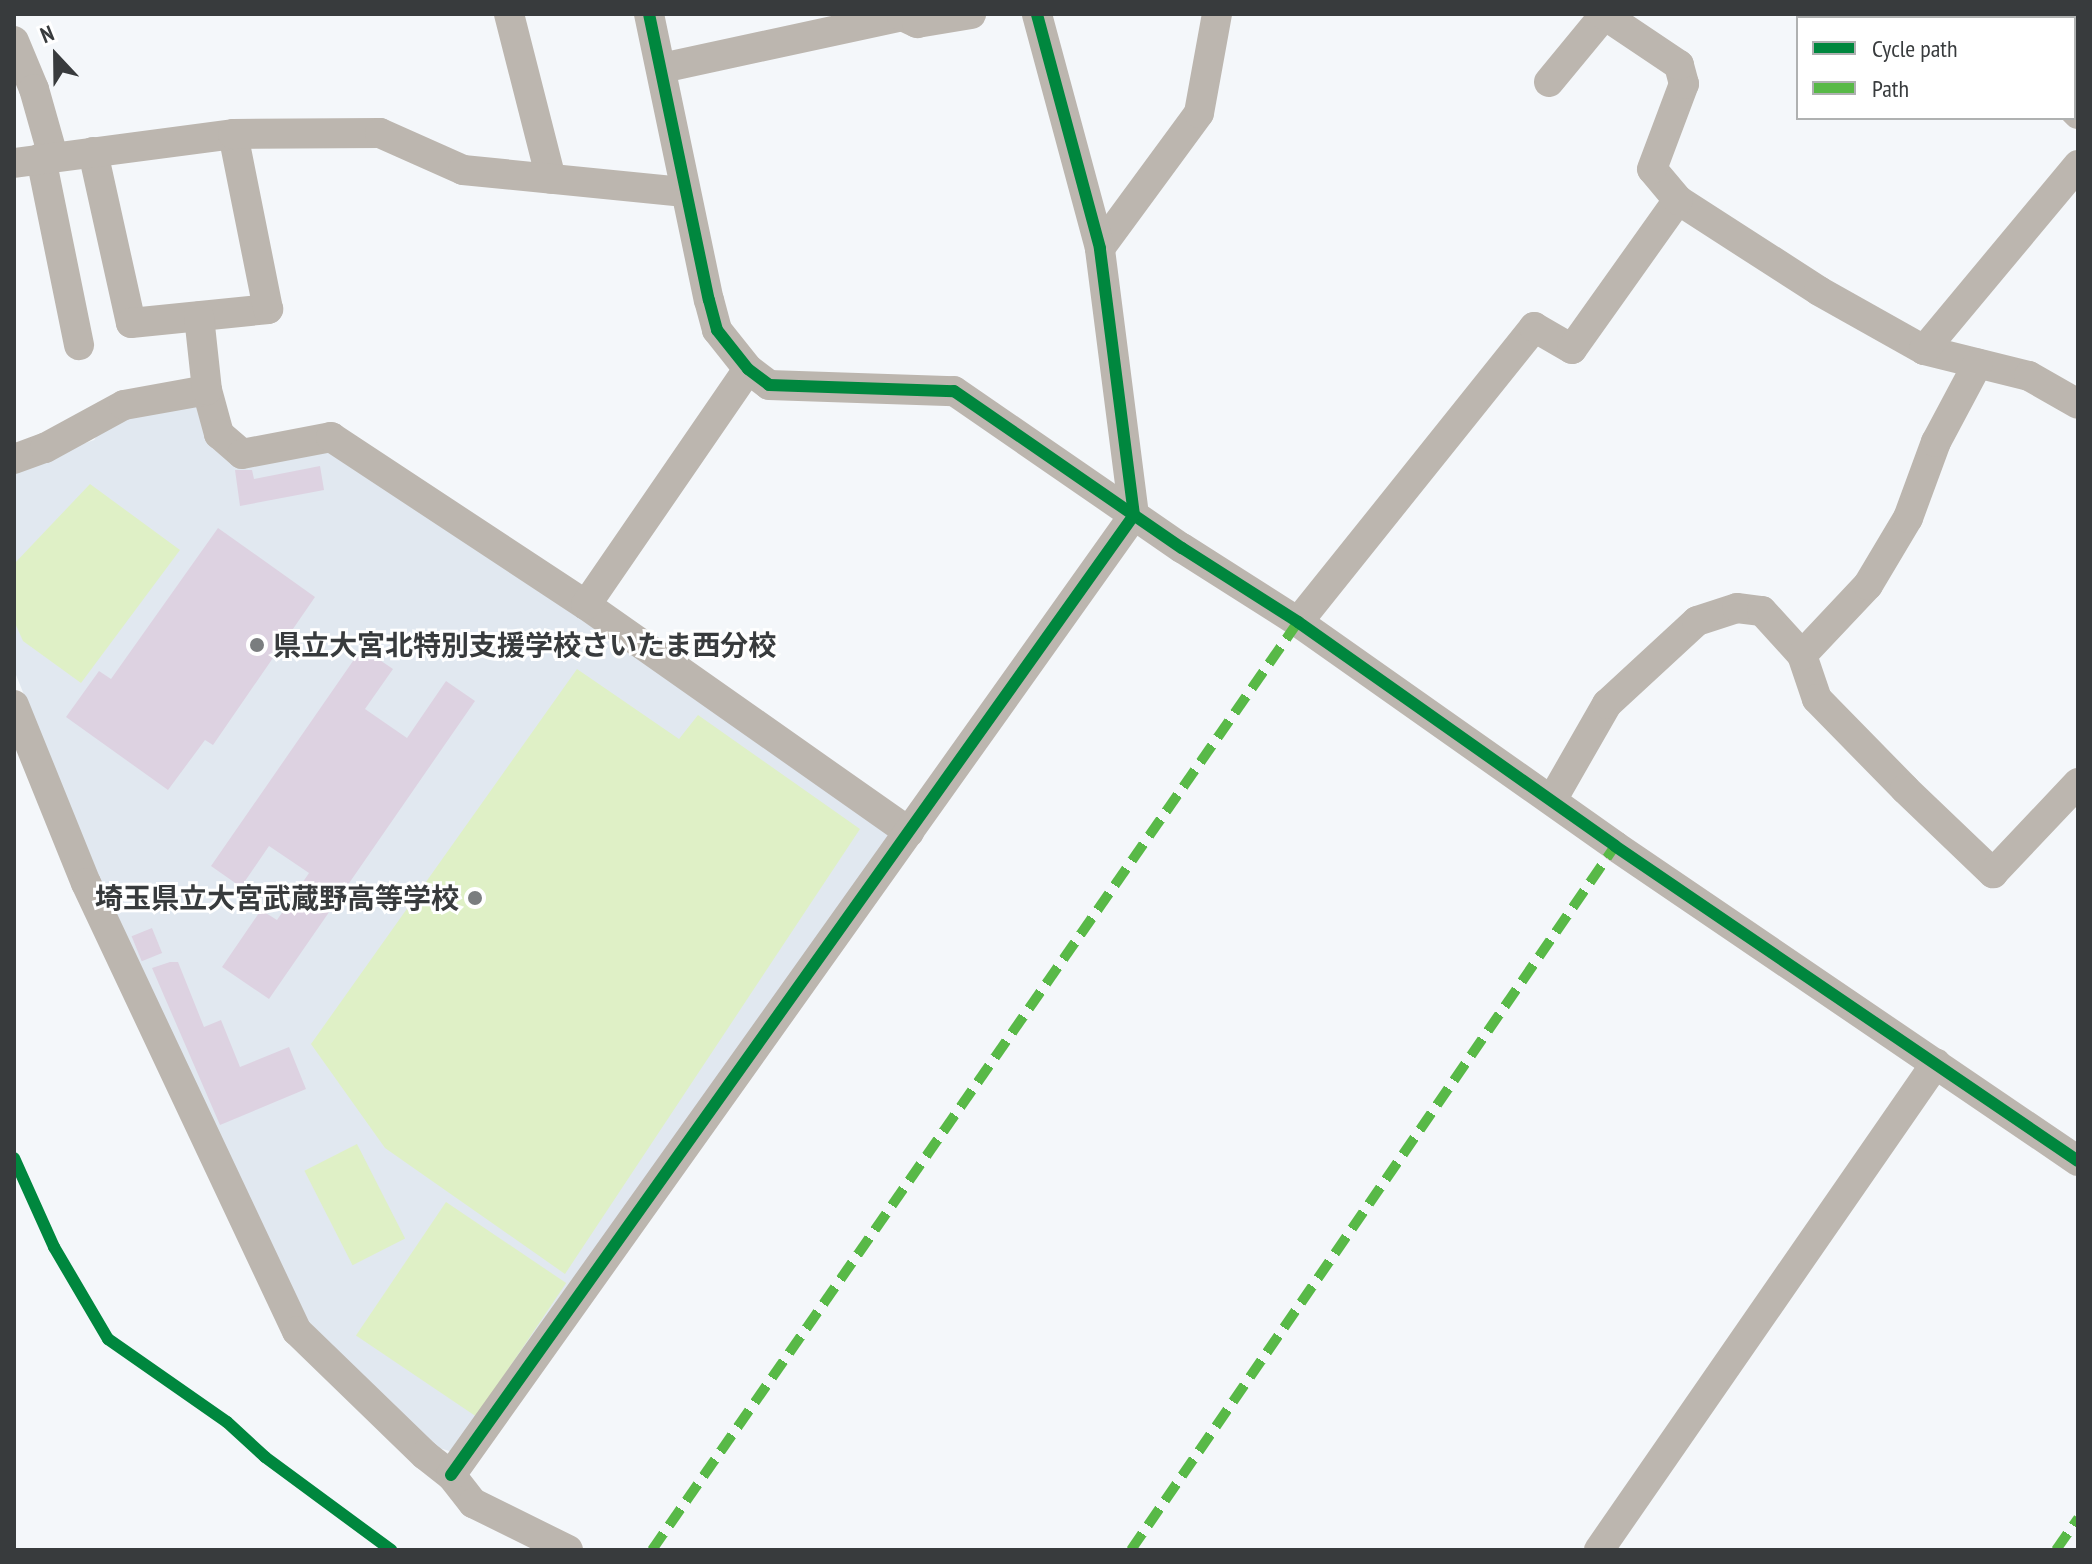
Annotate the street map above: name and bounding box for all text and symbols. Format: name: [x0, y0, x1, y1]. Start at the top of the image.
north arrow: [16, 16, 96, 96]
legend: [1796, 16, 2076, 120]
text: N: [36, 19, 58, 49]
text: Cycle path: [1872, 33, 1958, 64]
text: Path: [1872, 73, 1909, 104]
place label: 県立大宮北特別支援学校さいたま西分校: [273, 628, 777, 662]
marker: 県立大宮北特別支援学校さいたま西分校: [248, 636, 266, 654]
place label: 埼玉県立大宮武蔵野高等学校: [95, 881, 459, 915]
marker: 埼玉県立大宮武蔵野高等学校: [466, 889, 484, 907]

